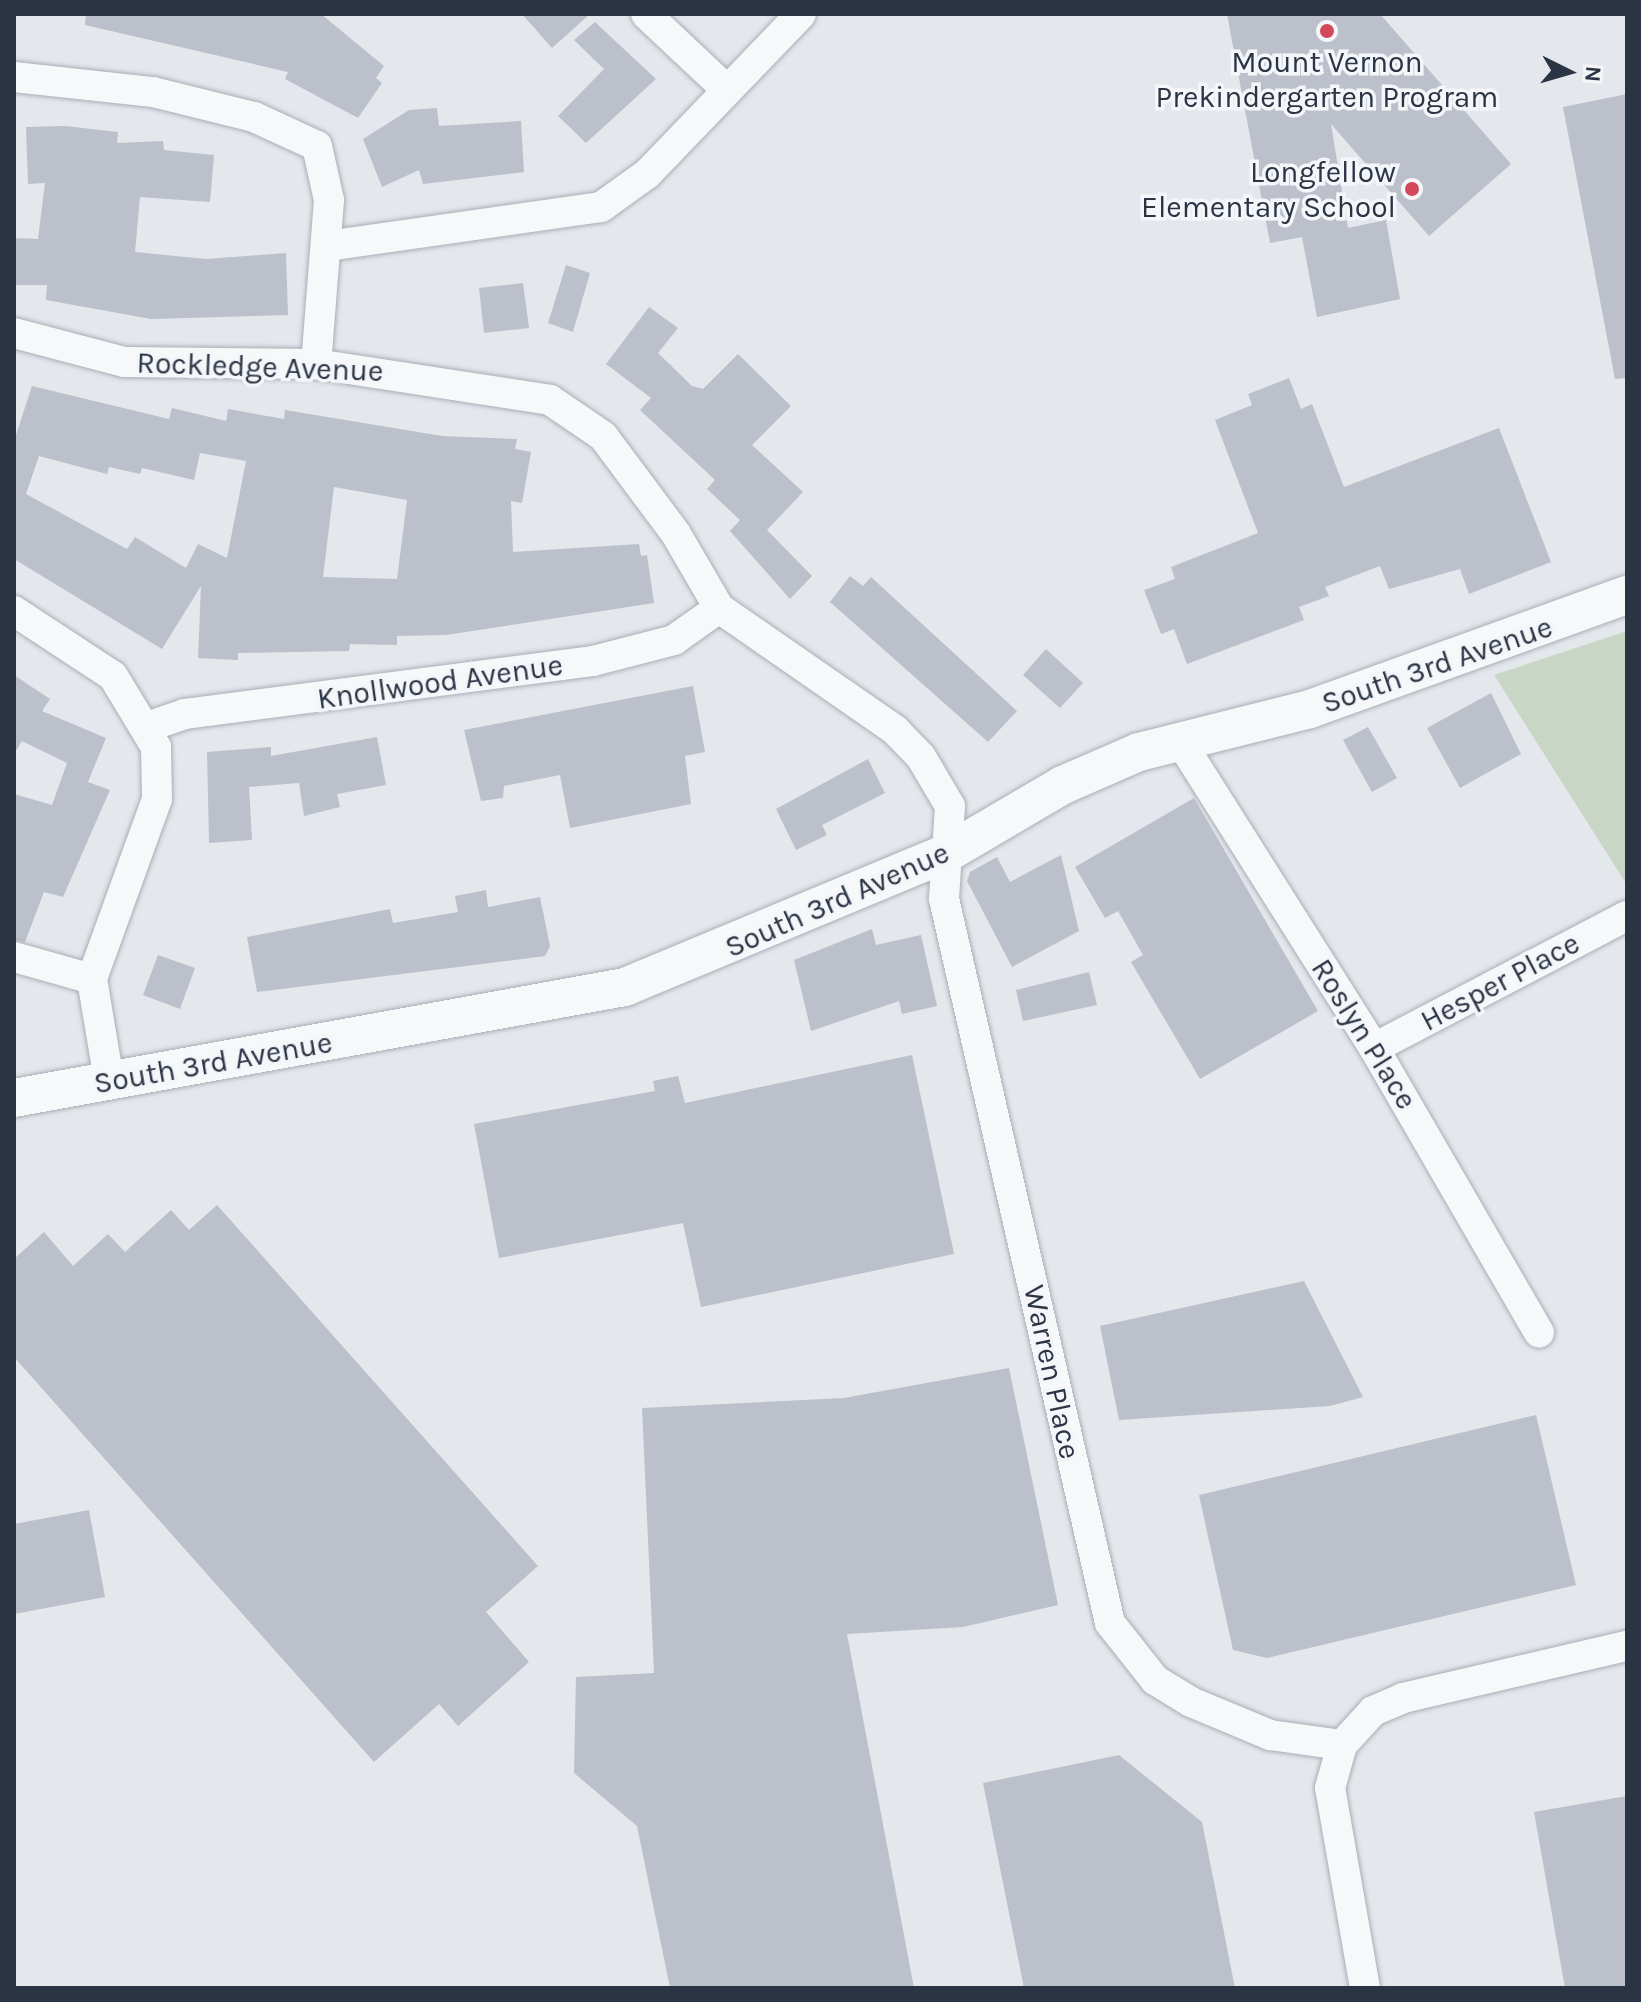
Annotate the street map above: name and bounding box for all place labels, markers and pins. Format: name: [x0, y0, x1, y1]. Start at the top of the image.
marker: Mount Vernon Prekindergarten Program: [1318, 22, 1336, 40]
place label: Mount Vernon Prekindergarten Program: [1156, 44, 1498, 114]
place label: Longfellow Elementary School: [1141, 154, 1396, 224]
marker: Longfellow Elementary School: [1403, 180, 1421, 198]

